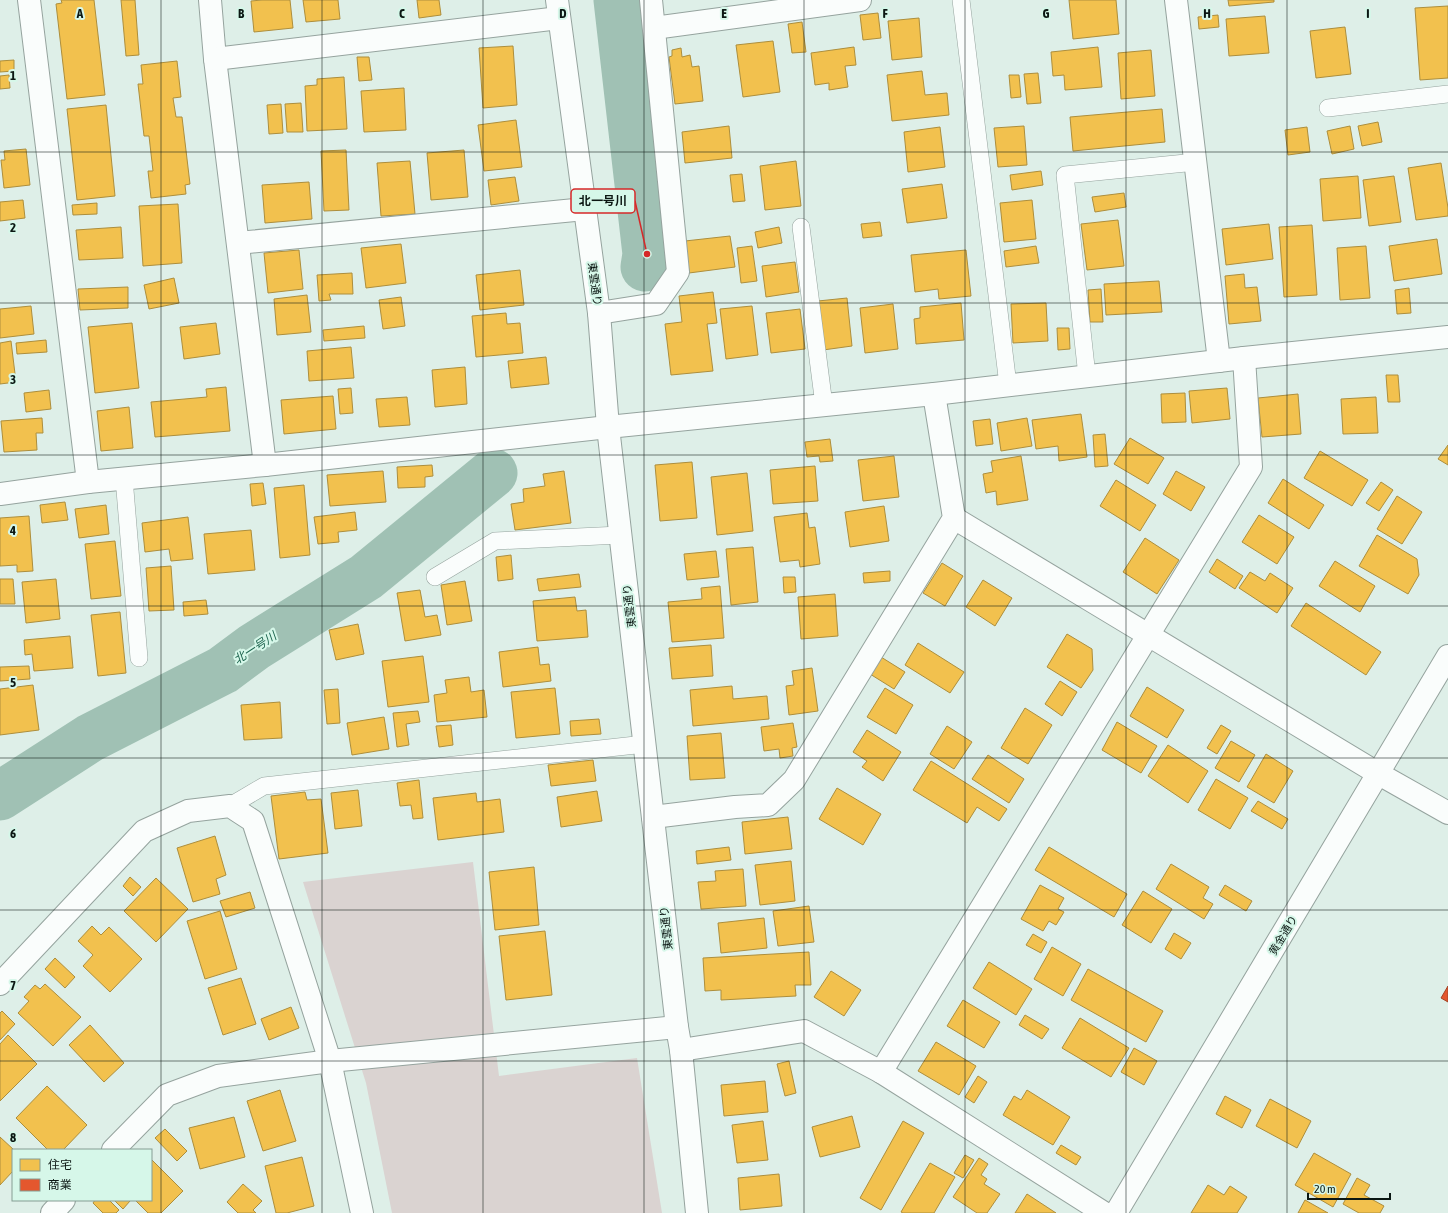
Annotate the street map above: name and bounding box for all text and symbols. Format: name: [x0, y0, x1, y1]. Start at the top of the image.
text: A: [76, 6, 84, 21]
text: B: [238, 6, 245, 21]
text: C: [399, 6, 405, 21]
text: D: [559, 6, 567, 21]
text: E: [721, 6, 727, 21]
text: F: [882, 6, 888, 21]
text: G: [1043, 6, 1050, 21]
text: H: [1203, 6, 1211, 21]
text: I: [1366, 6, 1370, 21]
text: 1: [10, 68, 16, 83]
callout: 北一号川: [571, 189, 635, 213]
text: 北一号川: [579, 194, 627, 208]
text: 2: [10, 220, 16, 235]
street label: 東雲通り: [586, 261, 604, 307]
text: 3: [10, 372, 16, 387]
text: 4: [9, 523, 16, 538]
street label: 東雲通り: [620, 583, 638, 629]
water label: 北一号川: [231, 628, 281, 667]
text: 5: [10, 675, 16, 690]
text: 6: [10, 826, 16, 841]
street label: 東雲通り: [658, 905, 674, 951]
street label: 黄金通り: [1267, 913, 1299, 957]
text: 7: [10, 978, 16, 993]
text: 8: [10, 1130, 16, 1145]
legend: [12, 1149, 152, 1201]
text: 住宅: [48, 1158, 72, 1172]
scale bar: [1308, 1175, 1390, 1201]
text: 商業: [48, 1178, 72, 1192]
text: 20 m: [1314, 1182, 1336, 1196]

